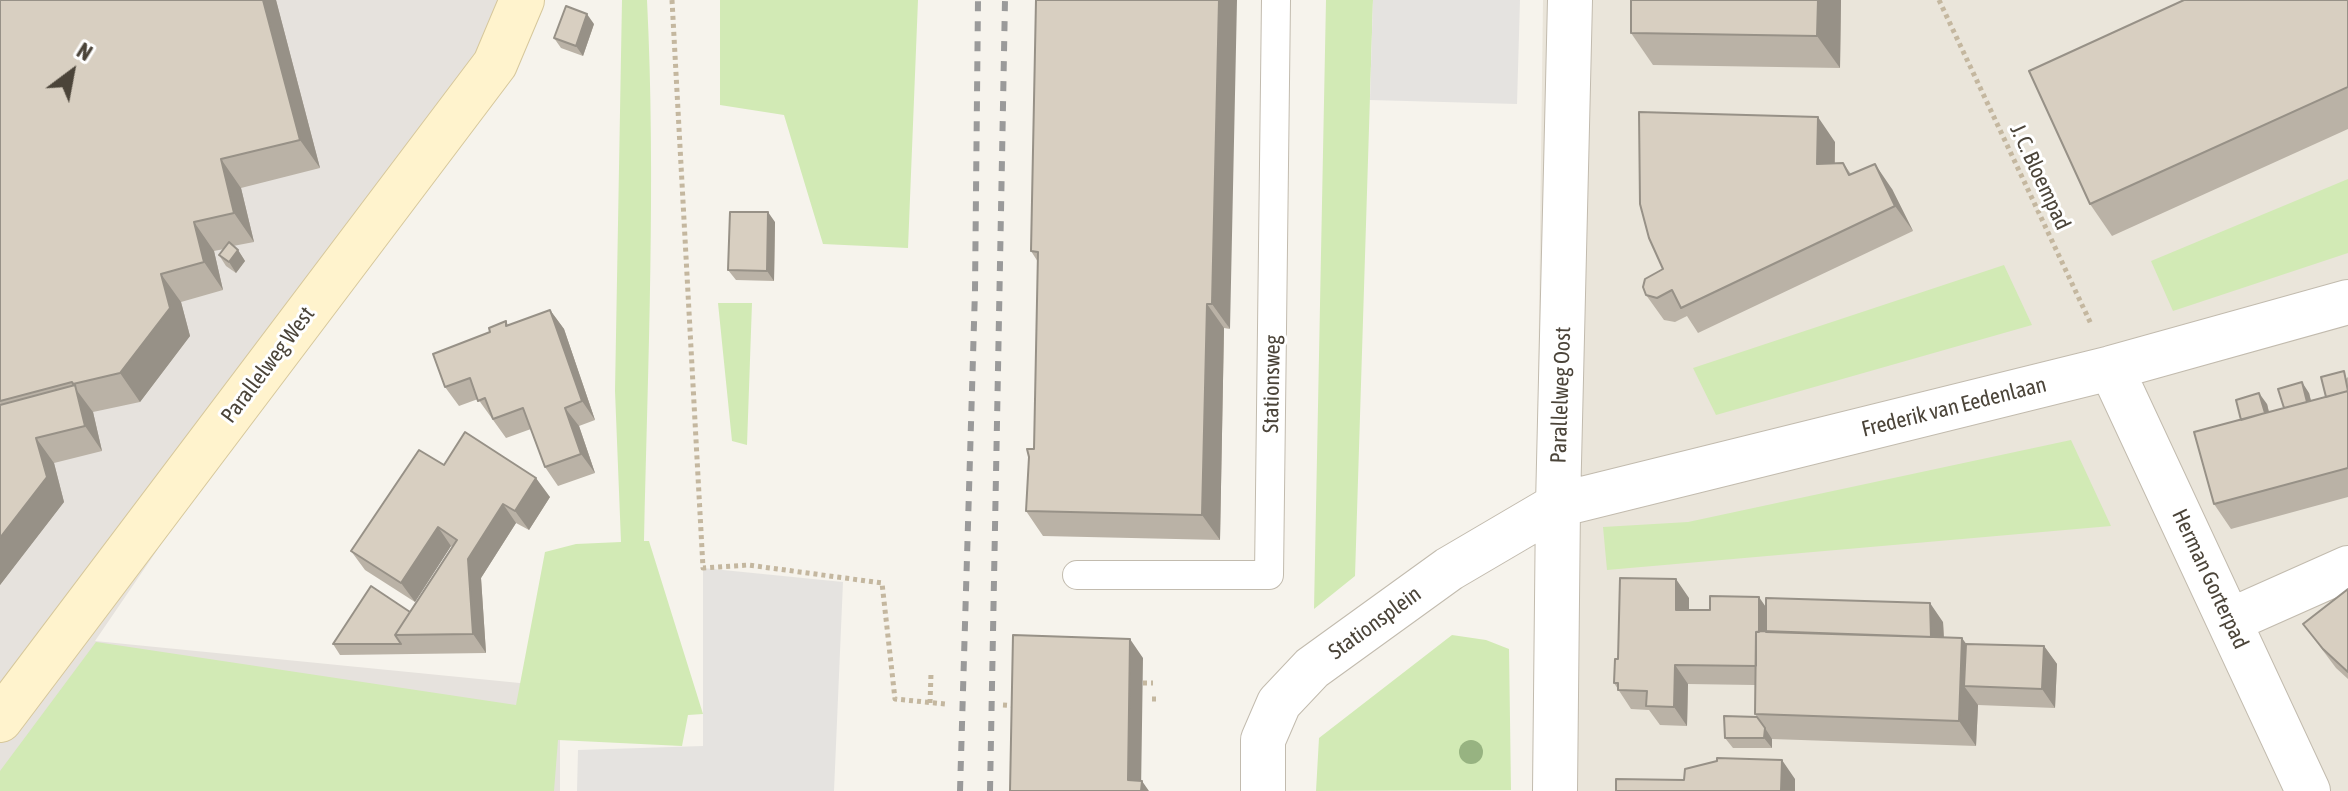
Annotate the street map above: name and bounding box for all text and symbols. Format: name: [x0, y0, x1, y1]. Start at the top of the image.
north arrow: [32, 32, 112, 112]
text: N: [72, 37, 97, 66]
street label: J. C. Bloempad: [2004, 120, 2076, 234]
street label: Parallelweg West: [216, 302, 320, 428]
street label: Parallelweg Oost: [1545, 326, 1577, 464]
street label: Stationsweg: [1258, 335, 1286, 433]
street label: Frederik van Eedenlaan: [1859, 371, 2049, 443]
street label: Herman Gorterpad: [2166, 505, 2254, 653]
street label: Stationsplein: [1324, 581, 1426, 665]

